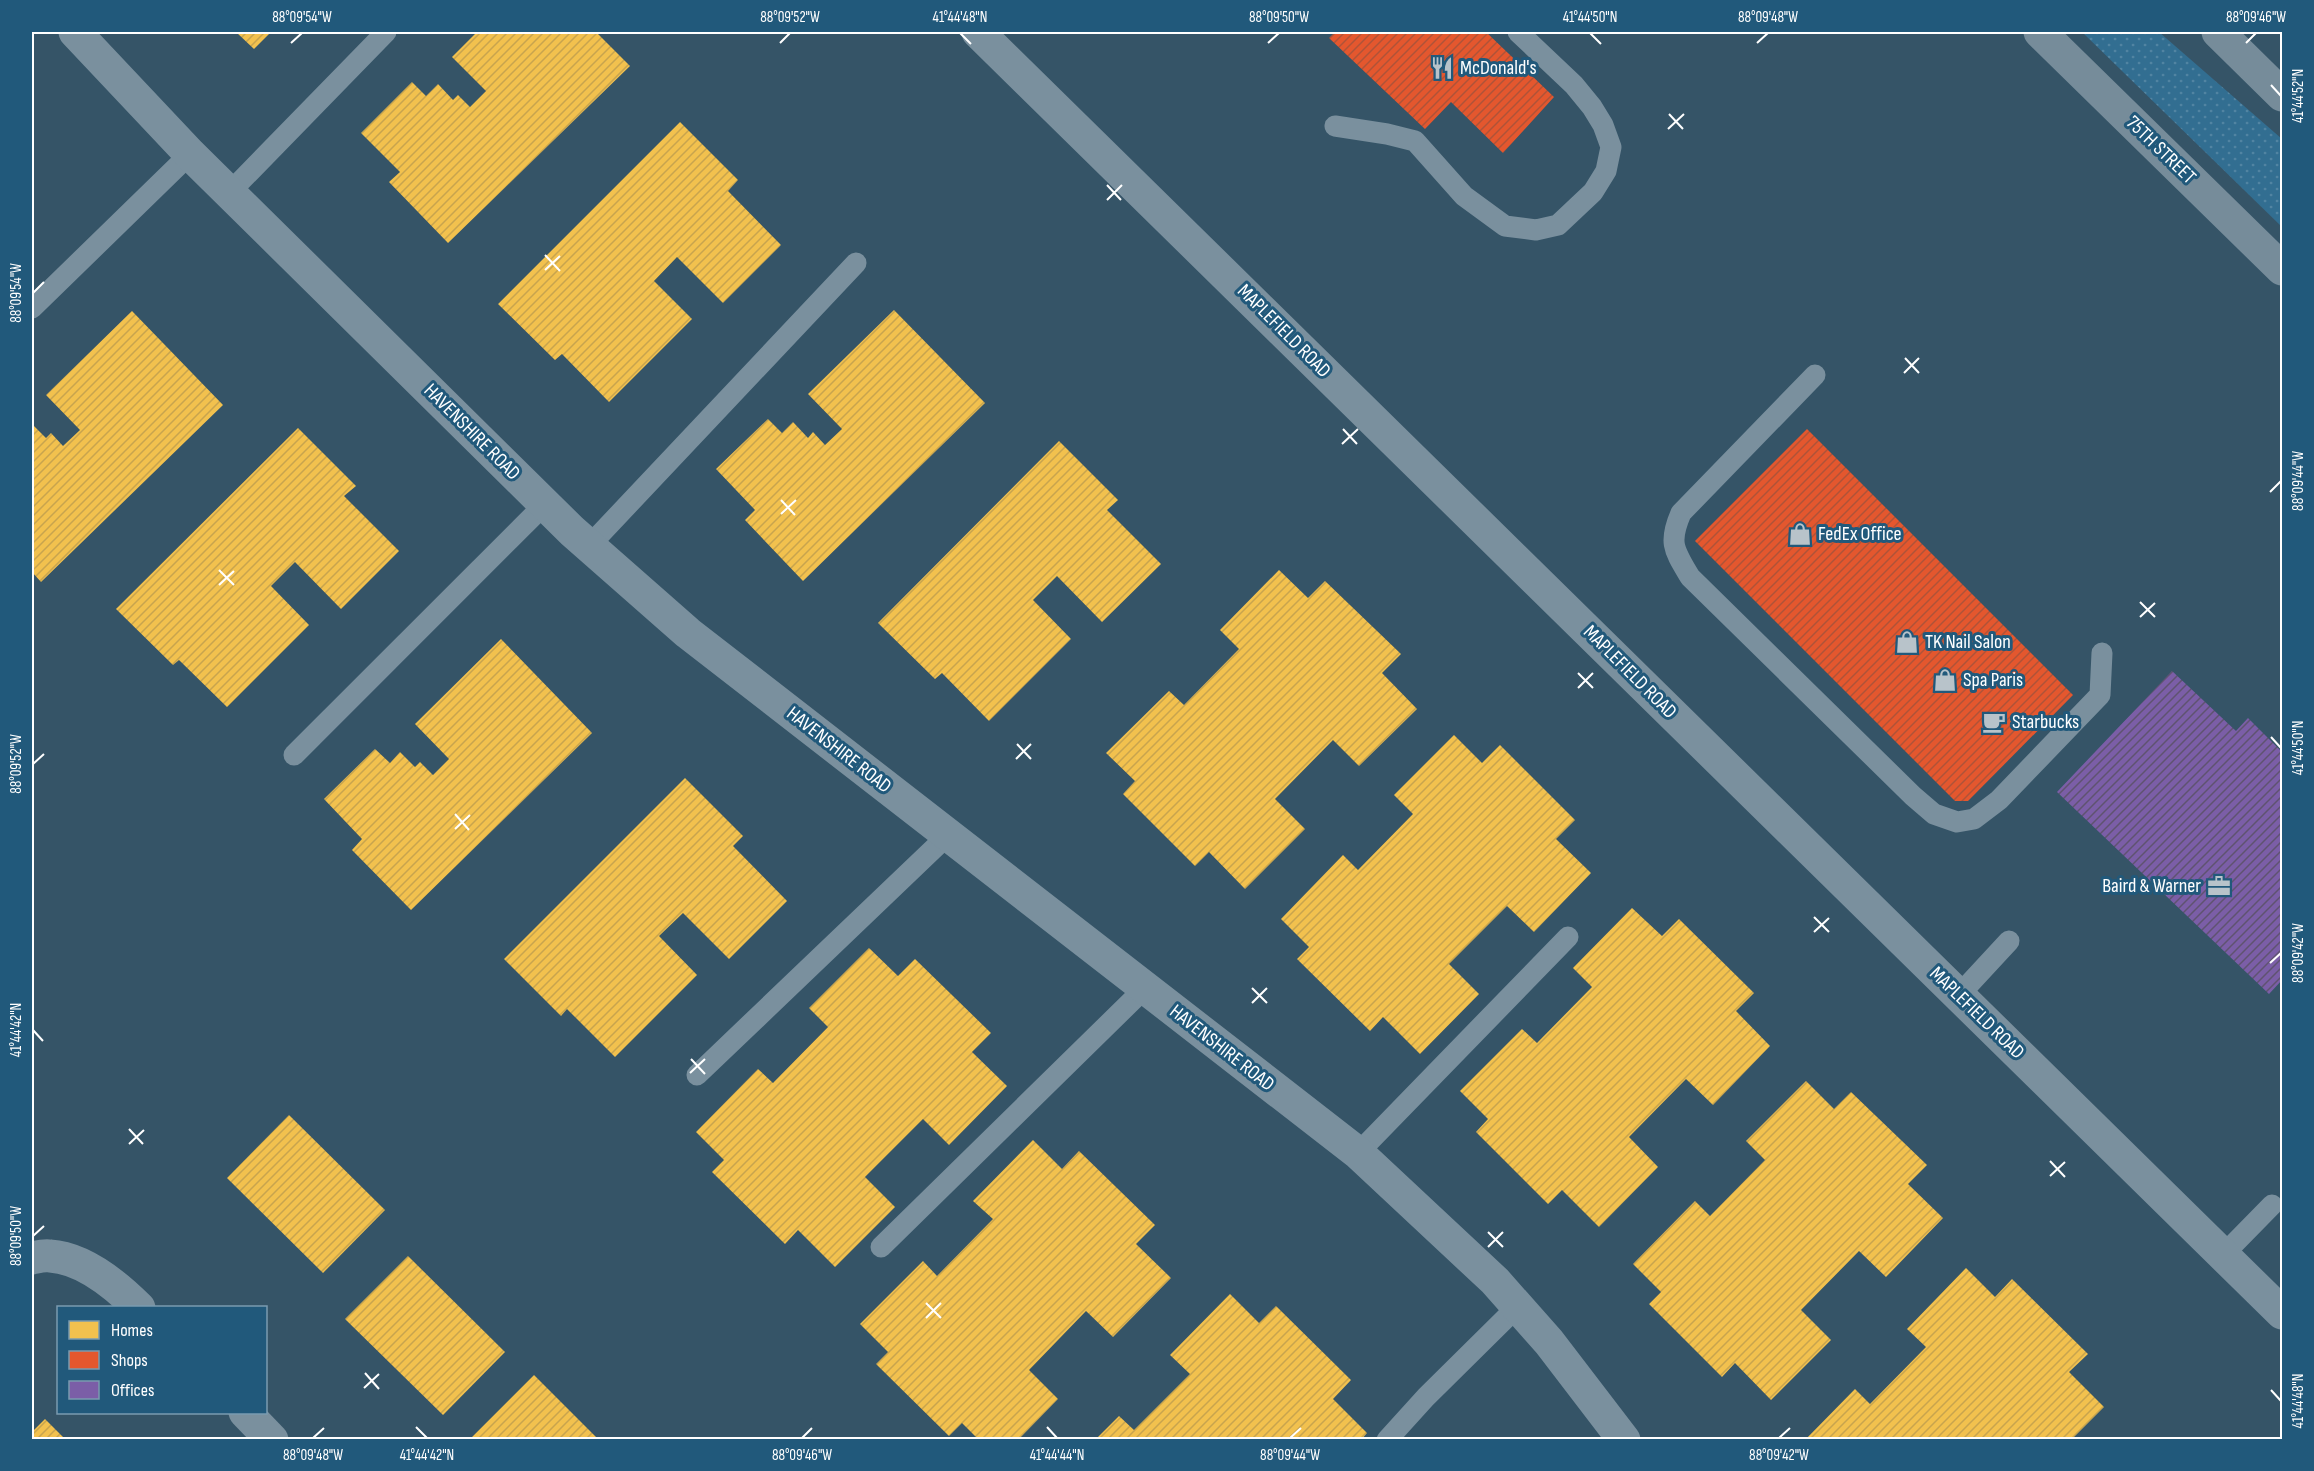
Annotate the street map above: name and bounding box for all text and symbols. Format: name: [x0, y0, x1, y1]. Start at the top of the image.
text: 88°09'54"W: [272, 8, 332, 27]
text: 88°09'52"W: [760, 8, 820, 27]
text: 41°44'48"N: [933, 8, 987, 27]
text: 88°09'50"W: [1249, 8, 1309, 27]
text: 41°44'50"N: [1563, 8, 1617, 27]
text: 88°09'48"W: [1738, 8, 1798, 27]
text: 88°09'46"W: [2226, 8, 2286, 27]
restaurant icon: McDonald's: [1429, 55, 1455, 81]
place label: McDonald's: [1460, 56, 1537, 80]
text: 41°44'52"N: [2289, 69, 2308, 123]
street label: 75TH STREET: [2121, 111, 2201, 189]
text: 88°09'54"W: [7, 263, 26, 323]
street label: MAPLEFIELD ROAD: [1232, 279, 1336, 383]
street label: HAVENSHIRE ROAD: [419, 379, 525, 485]
text: 88°09'44"W: [2289, 451, 2308, 511]
shop icon: FedEx Office: [1787, 521, 1813, 547]
place label: FedEx Office: [1818, 522, 1902, 546]
street label: MAPLEFIELD ROAD: [1578, 620, 1682, 724]
shop icon: TK Nail Salon: [1894, 629, 1920, 655]
place label: TK Nail Salon: [1925, 630, 2011, 654]
shop icon: Spa Paris: [1932, 667, 1958, 693]
place label: Spa Paris: [1963, 668, 2023, 692]
street label: HAVENSHIRE ROAD: [782, 702, 896, 798]
cafe icon: Starbucks: [1981, 709, 2007, 735]
place label: Starbucks: [2012, 710, 2079, 734]
text: 41°44'50"N: [2289, 721, 2308, 775]
text: 88°09'52"W: [7, 734, 26, 794]
office icon: Baird & Warner: [2206, 873, 2232, 899]
place label: Baird & Warner: [2102, 874, 2201, 898]
text: 88°09'42"W: [2289, 923, 2308, 983]
street label: MAPLEFIELD ROAD: [1925, 962, 2029, 1064]
street label: HAVENSHIRE ROAD: [1165, 1000, 1279, 1096]
text: 41°44'42"N: [7, 1003, 26, 1057]
text: 88°09'50"W: [7, 1206, 26, 1266]
legend: [57, 1306, 267, 1414]
text: Homes: [111, 1320, 153, 1341]
text: Shops: [111, 1350, 148, 1371]
text: 41°44'48"N: [2289, 1374, 2308, 1428]
text: Offices: [111, 1380, 154, 1401]
text: 88°09'48"W: [283, 1446, 343, 1465]
text: 41°44'42"N: [400, 1446, 454, 1465]
text: 88°09'46"W: [772, 1446, 832, 1465]
text: 41°44'44"N: [1030, 1446, 1084, 1465]
text: 88°09'44"W: [1260, 1446, 1320, 1465]
text: 88°09'42"W: [1749, 1446, 1809, 1465]

